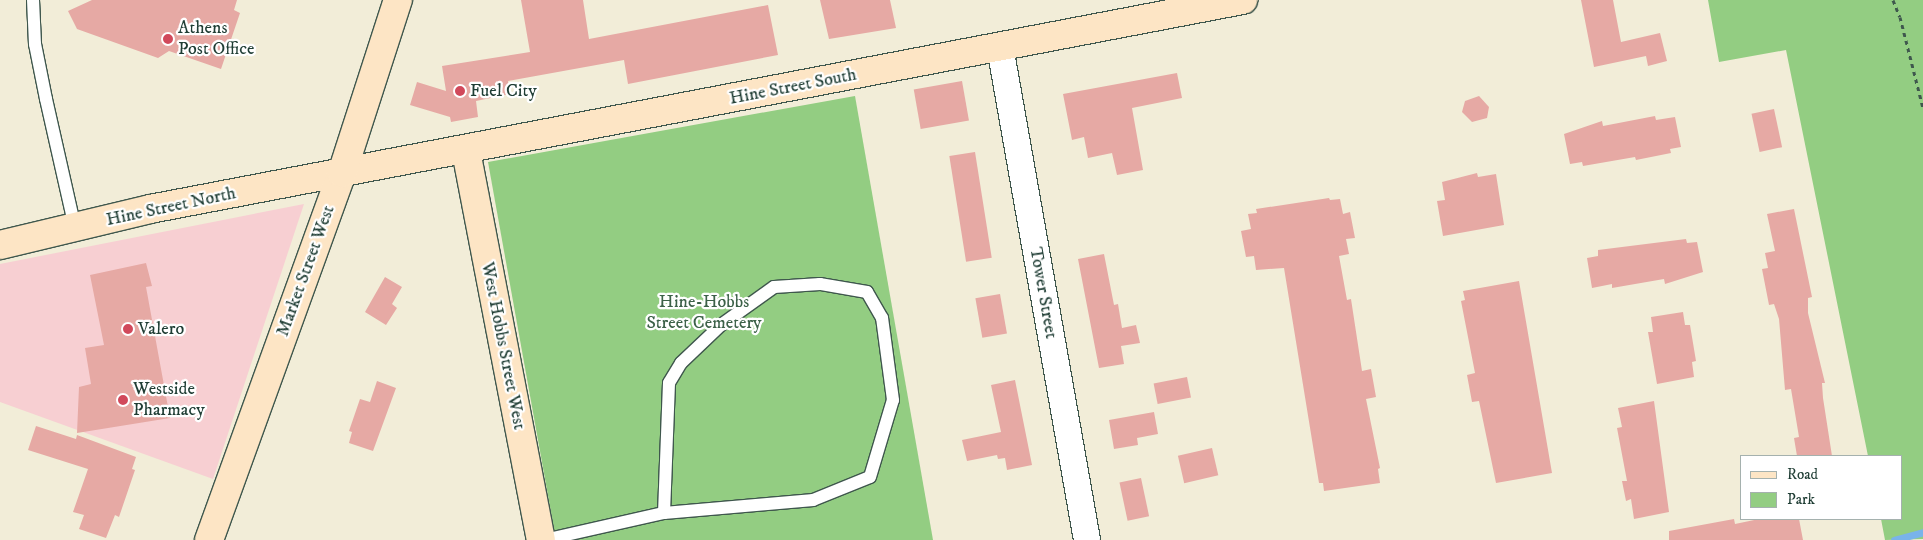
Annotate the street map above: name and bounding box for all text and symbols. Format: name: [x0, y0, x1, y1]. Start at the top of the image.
place label: Athens Post Office: [178, 18, 254, 60]
marker: Athens Post Office: [162, 33, 174, 45]
street label: Hine Street South: [728, 64, 858, 110]
place label: Fuel City: [470, 80, 537, 102]
marker: Fuel City: [454, 85, 466, 97]
street label: Hine Street North: [104, 183, 238, 231]
street label: Market Street West: [272, 203, 340, 339]
street label: Tower Street: [1024, 246, 1062, 340]
street label: West Hobbs Street West: [476, 260, 530, 432]
park label: Hine-Hobbs Street Cemetery: [646, 292, 762, 334]
place label: Valero: [138, 318, 184, 340]
marker: Valero: [122, 323, 134, 335]
place label: Westside Pharmacy: [133, 379, 205, 422]
marker: Westside Pharmacy: [117, 394, 129, 406]
legend: [1740, 455, 1903, 520]
text: Road: [1787, 465, 1818, 484]
text: Park: [1787, 490, 1815, 509]

